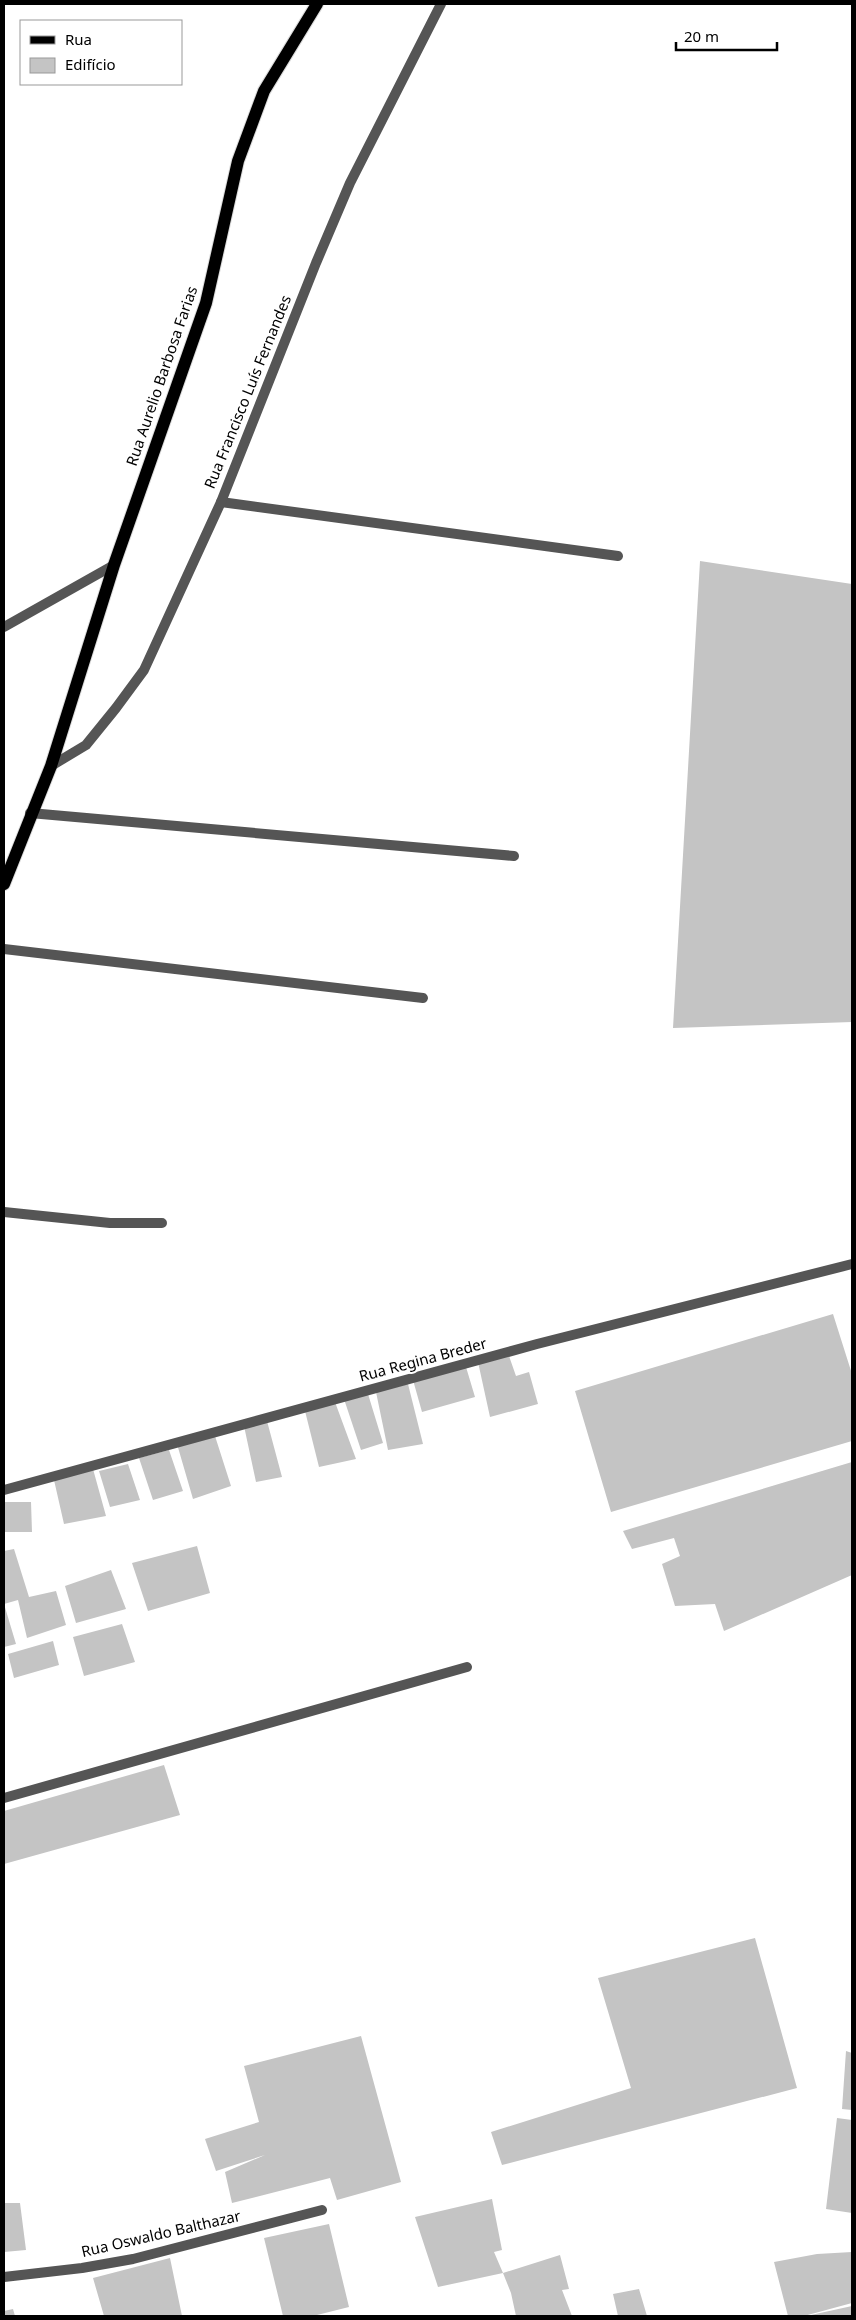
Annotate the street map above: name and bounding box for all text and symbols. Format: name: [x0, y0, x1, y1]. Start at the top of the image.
legend: [20, 20, 182, 85]
scale bar: [676, 20, 777, 52]
text: 20 m: [684, 26, 719, 46]
text: Rua: [65, 29, 92, 49]
text: Edifício: [65, 54, 116, 74]
street label: Rua Aurelio Barbosa Farias: [121, 283, 201, 468]
street label: Rua Francisco Luís Fernandes: [199, 292, 295, 491]
street label: Rua Regina Breder: [357, 1332, 489, 1386]
street label: Rua Oswaldo Balthazar: [79, 2205, 242, 2261]

